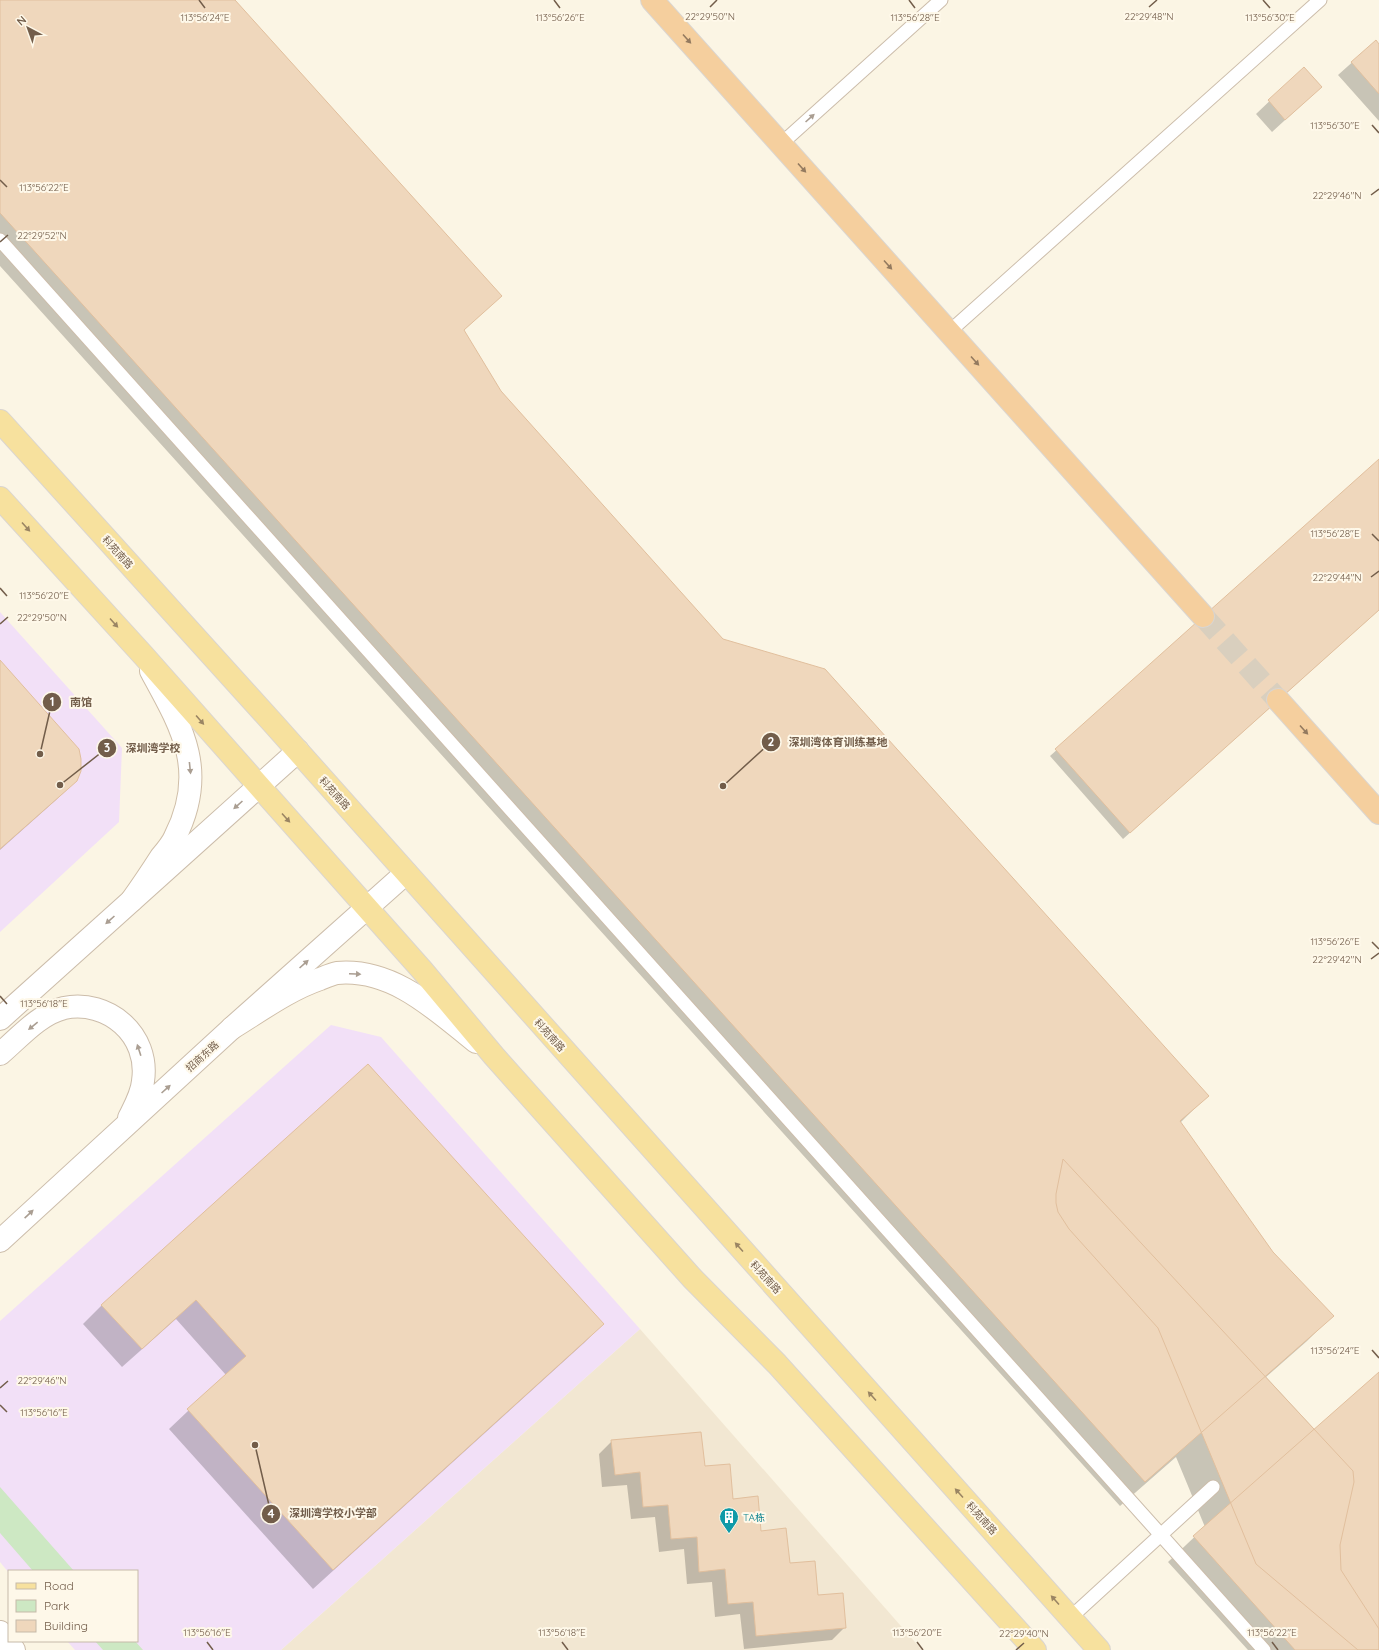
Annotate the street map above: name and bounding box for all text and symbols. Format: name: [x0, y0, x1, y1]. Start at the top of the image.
north arrow: [8, 8, 48, 48]
text: 22°29'50"N: [685, 10, 735, 23]
text: 22°29'48"N: [1124, 10, 1174, 23]
text: 113°56'24"E: [181, 11, 230, 24]
text: 113°56'26"E: [535, 11, 585, 24]
text: 113°56'28"E: [890, 11, 940, 24]
text: 113°56'30"E: [1245, 11, 1295, 24]
text: N: [14, 13, 29, 28]
one-way arrow: [682, 35, 691, 44]
one-way arrow: [805, 113, 815, 123]
text: 113°56'30"E: [1310, 119, 1360, 132]
one-way arrow: [797, 162, 806, 173]
text: 113°56'22"E: [19, 181, 69, 194]
text: 22°29'46"N: [1312, 189, 1362, 202]
text: 22°29'52"N: [17, 229, 67, 242]
one-way arrow: [884, 259, 893, 270]
one-way arrow: [970, 357, 979, 366]
one-way arrow: [22, 522, 31, 532]
text: 113°56'28"E: [1310, 527, 1360, 540]
street label: 科苑南路: [99, 533, 136, 572]
text: 22°29'44"N: [1312, 571, 1362, 584]
text: 113°56'20"E: [19, 589, 69, 602]
text: 22°29'50"N: [17, 611, 67, 624]
one-way arrow: [109, 618, 118, 628]
callout: 南馆: [42, 691, 100, 714]
text: 1: [50, 694, 54, 709]
text: 南馆: [70, 695, 92, 709]
one-way arrow: [195, 716, 204, 725]
one-way arrow: [1300, 724, 1309, 735]
callout: 深圳湾体育训练基地: [761, 731, 896, 754]
text: 2: [768, 734, 775, 749]
text: 深圳湾体育训练基地: [789, 735, 888, 749]
callout: 深圳湾学校: [97, 736, 188, 759]
text: 3: [104, 740, 110, 755]
text: 深圳湾学校: [126, 741, 181, 755]
one-way arrow: [187, 762, 193, 774]
street label: 科苑南路: [316, 774, 353, 813]
one-way arrow: [232, 801, 243, 810]
one-way arrow: [281, 813, 290, 822]
one-way arrow: [104, 916, 115, 925]
text: 113°56'26"E: [1310, 935, 1360, 948]
text: 22°29'42"N: [1312, 953, 1362, 966]
one-way arrow: [299, 960, 308, 969]
one-way arrow: [349, 970, 361, 977]
text: 113°56'18"E: [20, 997, 68, 1010]
street label: 科苑南路: [531, 1016, 568, 1055]
one-way arrow: [28, 1021, 39, 1030]
street label: 招商东路: [183, 1038, 222, 1075]
one-way arrow: [136, 1043, 142, 1055]
one-way arrow: [160, 1084, 171, 1093]
one-way arrow: [24, 1210, 34, 1219]
one-way arrow: [734, 1242, 743, 1252]
street label: 科苑南路: [747, 1258, 784, 1297]
text: 113°56'24"E: [1311, 1344, 1360, 1357]
text: 22°29'46"N: [17, 1374, 67, 1387]
one-way arrow: [867, 1391, 877, 1401]
text: 113°56'16"E: [20, 1406, 68, 1419]
one-way arrow: [954, 1488, 963, 1498]
street label: 科苑南路: [963, 1499, 1000, 1538]
callout: 深圳湾学校小学部: [261, 1502, 385, 1525]
text: 4: [267, 1506, 275, 1521]
text: 深圳湾学校小学部: [289, 1506, 377, 1520]
building icon: TA栋: [718, 1506, 740, 1534]
place label: TA栋: [743, 1511, 765, 1524]
legend: [8, 1570, 138, 1642]
text: Road: [44, 1578, 74, 1593]
one-way arrow: [1050, 1595, 1059, 1605]
text: Park: [44, 1598, 69, 1613]
text: Building: [44, 1618, 88, 1633]
text: 113°56'16"E: [183, 1626, 231, 1639]
text: 113°56'18"E: [538, 1626, 586, 1639]
text: 113°56'20"E: [892, 1626, 942, 1639]
text: 113°56'22"E: [1247, 1626, 1297, 1639]
text: 22°29'40"N: [999, 1627, 1049, 1640]

